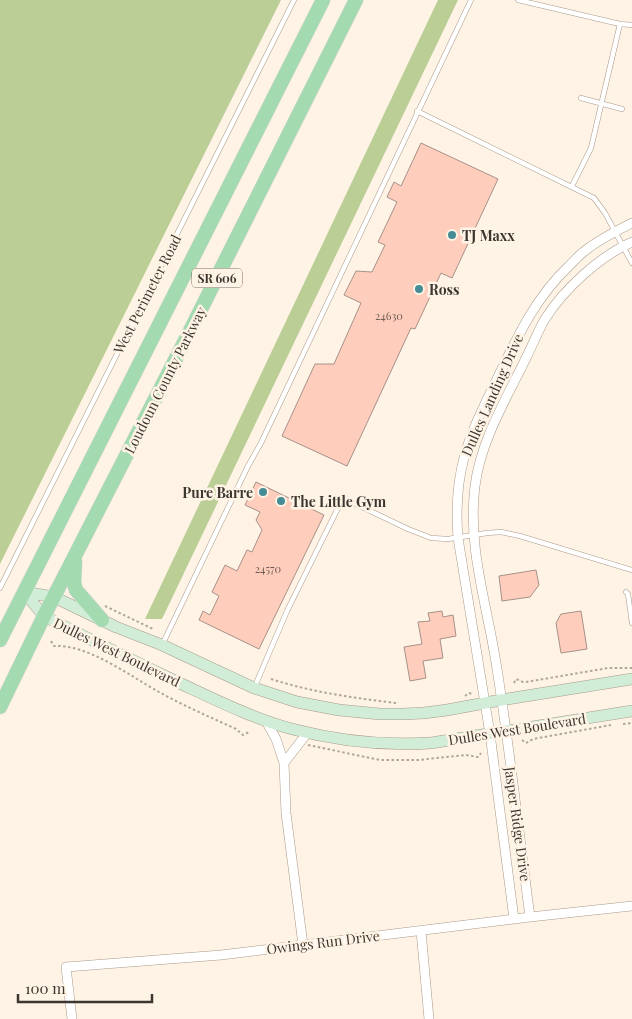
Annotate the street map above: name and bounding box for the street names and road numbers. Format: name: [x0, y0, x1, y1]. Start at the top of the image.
street label: West Perimeter Road: [108, 231, 185, 358]
road number: SR 606: [192, 268, 242, 288]
street label: Loudoun County Parkway: [120, 303, 210, 457]
street label: Dulles Landing Drive: [456, 331, 528, 459]
street label: Dulles West Boulevard: [50, 613, 184, 691]
street label: Dulles West Boulevard: [447, 709, 587, 749]
street label: Jasper Ridge Drive: [500, 764, 535, 883]
street label: Owings Run Drive: [265, 926, 381, 958]

